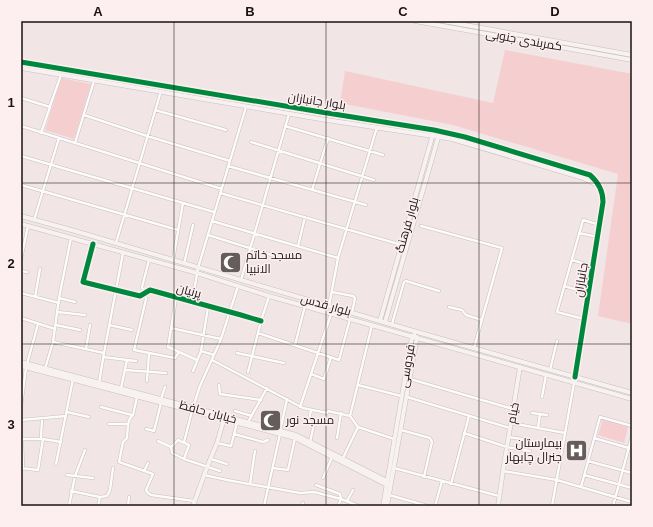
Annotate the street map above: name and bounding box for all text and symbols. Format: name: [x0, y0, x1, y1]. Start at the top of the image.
text: A: [93, 4, 103, 19]
text: B: [245, 4, 255, 19]
text: C: [398, 4, 408, 19]
text: D: [550, 4, 560, 19]
street label: کمربندی جنوبی: [485, 26, 563, 54]
street label: بلوار جانبازان: [287, 90, 347, 112]
text: 1: [7, 95, 15, 110]
street label: بلوار فرهنگ: [392, 196, 422, 254]
place label: مسجد خاتم الانبیا: [246, 248, 302, 276]
mosque icon: مسجد خاتم الانبیا: [218, 249, 244, 275]
text: 2: [7, 256, 15, 271]
street label: جانبازان: [571, 262, 591, 298]
street label: پرنیان: [175, 281, 204, 303]
street label: بلوار قدس: [299, 291, 353, 319]
street label: فردوسی: [396, 343, 418, 389]
street label: خیابان حافظ: [178, 398, 238, 426]
street label: خیام: [504, 401, 523, 425]
mosque icon: مسجد نور: [258, 407, 284, 433]
place label: مسجد نور: [285, 413, 334, 427]
text: 3: [7, 417, 15, 432]
place label: بیمارستان جنرال چابهار: [505, 436, 562, 466]
hospital icon: بیمارستان جنرال چابهار: [564, 437, 590, 463]

